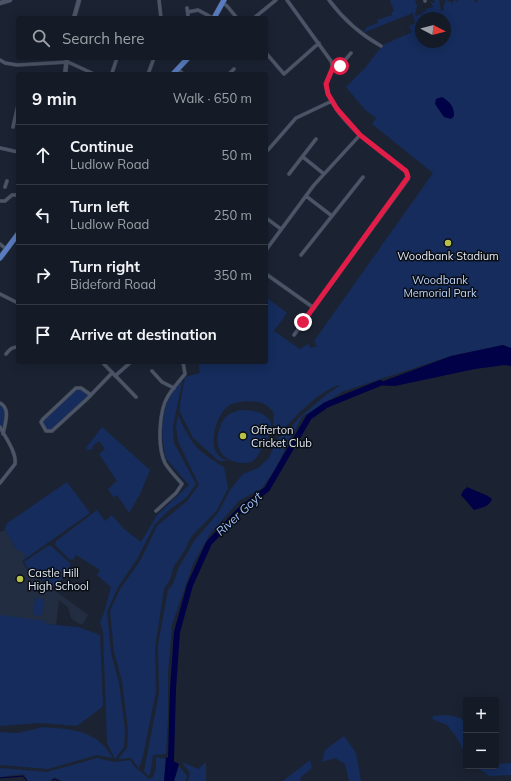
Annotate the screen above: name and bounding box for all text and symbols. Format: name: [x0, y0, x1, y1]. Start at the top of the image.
north arrow: [415, 12, 451, 48]
search box: [16, 16, 268, 60]
icon: search: [30, 27, 52, 49]
text: Search here: [62, 29, 144, 48]
route start: [331, 57, 349, 75]
text: 9 min: [32, 88, 77, 109]
text: Walk · 650 m: [173, 90, 252, 106]
text: Continue: [70, 137, 133, 156]
icon: ahead: [32, 144, 54, 166]
text: 50 m: [222, 147, 252, 163]
text: Ludlow Road: [70, 156, 149, 172]
text: Turn left: [70, 197, 129, 216]
icon: left: [32, 204, 54, 226]
text: 250 m: [214, 207, 252, 223]
text: Ludlow Road: [70, 216, 149, 232]
marker: Woodbank Stadium: [443, 238, 453, 248]
place label: Woodbank Stadium: [397, 249, 499, 263]
text: Turn right: [70, 257, 140, 276]
icon: right: [32, 264, 54, 286]
text: 350 m: [214, 267, 252, 283]
park label: Woodbank Memorial Park: [403, 273, 477, 300]
text: Bideford Road: [70, 276, 156, 292]
route end: [294, 313, 312, 331]
icon: arrive: [32, 324, 54, 346]
text: Arrive at destination: [70, 325, 217, 344]
place label: Offerton Cricket Club: [251, 423, 312, 450]
marker: Offerton Cricket Club: [238, 431, 248, 441]
water label: River Goyt: [212, 488, 265, 539]
place label: Castle Hill High School: [28, 566, 89, 593]
marker: Castle Hill High School: [15, 574, 25, 584]
map controls: [463, 697, 499, 769]
button: +: [463, 697, 499, 733]
button: −: [463, 733, 499, 769]

